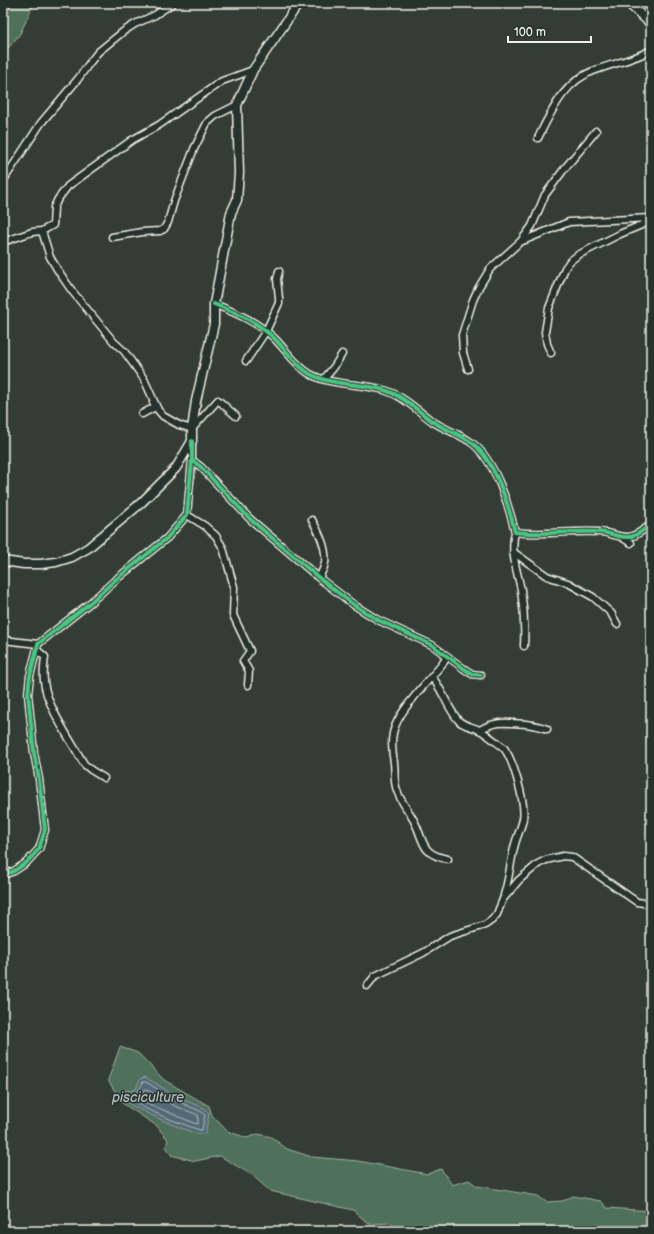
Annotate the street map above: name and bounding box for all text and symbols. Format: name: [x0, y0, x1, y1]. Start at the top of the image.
scale bar: [508, 18, 591, 44]
text: 100 m: [514, 25, 546, 40]
water label: pisciculture: [111, 1089, 184, 1106]

